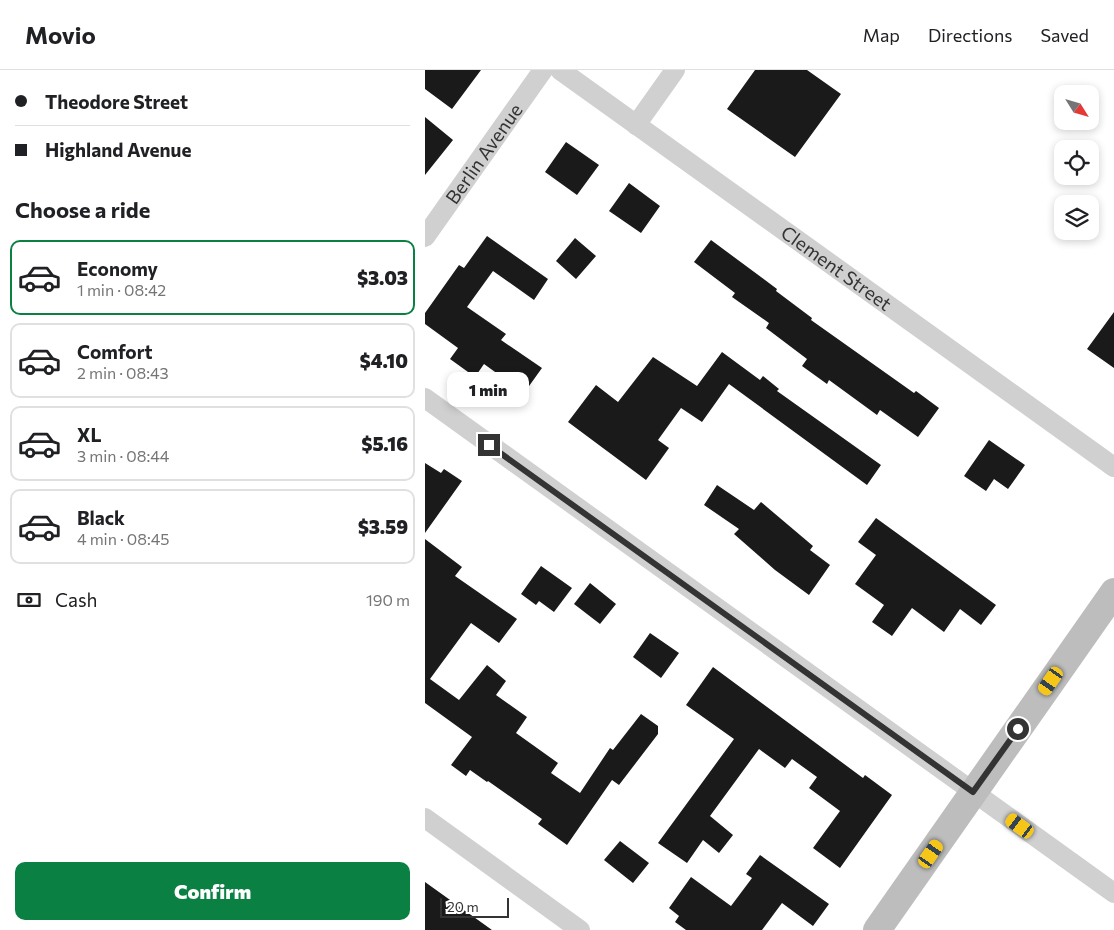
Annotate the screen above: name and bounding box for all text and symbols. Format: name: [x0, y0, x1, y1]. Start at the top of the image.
text: Movio: [25, 20, 96, 49]
text: Map: [863, 24, 900, 46]
text: Directions: [928, 24, 1012, 46]
text: Saved: [1040, 24, 1089, 46]
north arrow: [1054, 85, 1099, 130]
map controls: [1054, 85, 1099, 240]
text: Theodore Street: [45, 90, 188, 113]
street label: Berlin Avenue: [440, 99, 527, 208]
text: Highland Avenue: [45, 138, 191, 161]
button: locate: [1054, 140, 1099, 185]
button: layers: [1054, 195, 1099, 240]
text: Choose a ride: [15, 196, 150, 223]
street label: Clement Street: [777, 220, 897, 315]
icon: car: [17, 255, 62, 300]
text: Economy: [77, 257, 158, 280]
text: $3.03: [357, 266, 408, 289]
text: 1 min · 08:42: [77, 280, 166, 299]
icon: car: [17, 338, 62, 383]
text: Comfort: [77, 340, 153, 363]
text: $4.10: [360, 349, 408, 372]
text: 2 min · 08:43: [77, 363, 169, 382]
callout: 1 min: [448, 372, 530, 408]
text: 1 min: [469, 380, 507, 399]
icon: car: [17, 421, 62, 466]
text: XL: [77, 423, 102, 446]
text: $5.16: [361, 432, 408, 455]
route end: [478, 434, 500, 456]
text: 3 min · 08:44: [77, 446, 169, 465]
icon: car: [17, 504, 62, 549]
text: Black: [77, 506, 125, 529]
text: $3.59: [358, 515, 408, 538]
text: 4 min · 08:45: [77, 529, 170, 548]
icon: cash: [15, 586, 43, 614]
text: Cash: [55, 588, 97, 611]
text: 190 m: [366, 590, 410, 609]
car: [1036, 664, 1065, 698]
route start: [1007, 718, 1029, 740]
car: [1003, 811, 1036, 841]
car: [916, 837, 945, 871]
button: Confirm: [15, 862, 410, 920]
scale bar: [440, 895, 509, 918]
text: 20 m: [447, 898, 479, 915]

